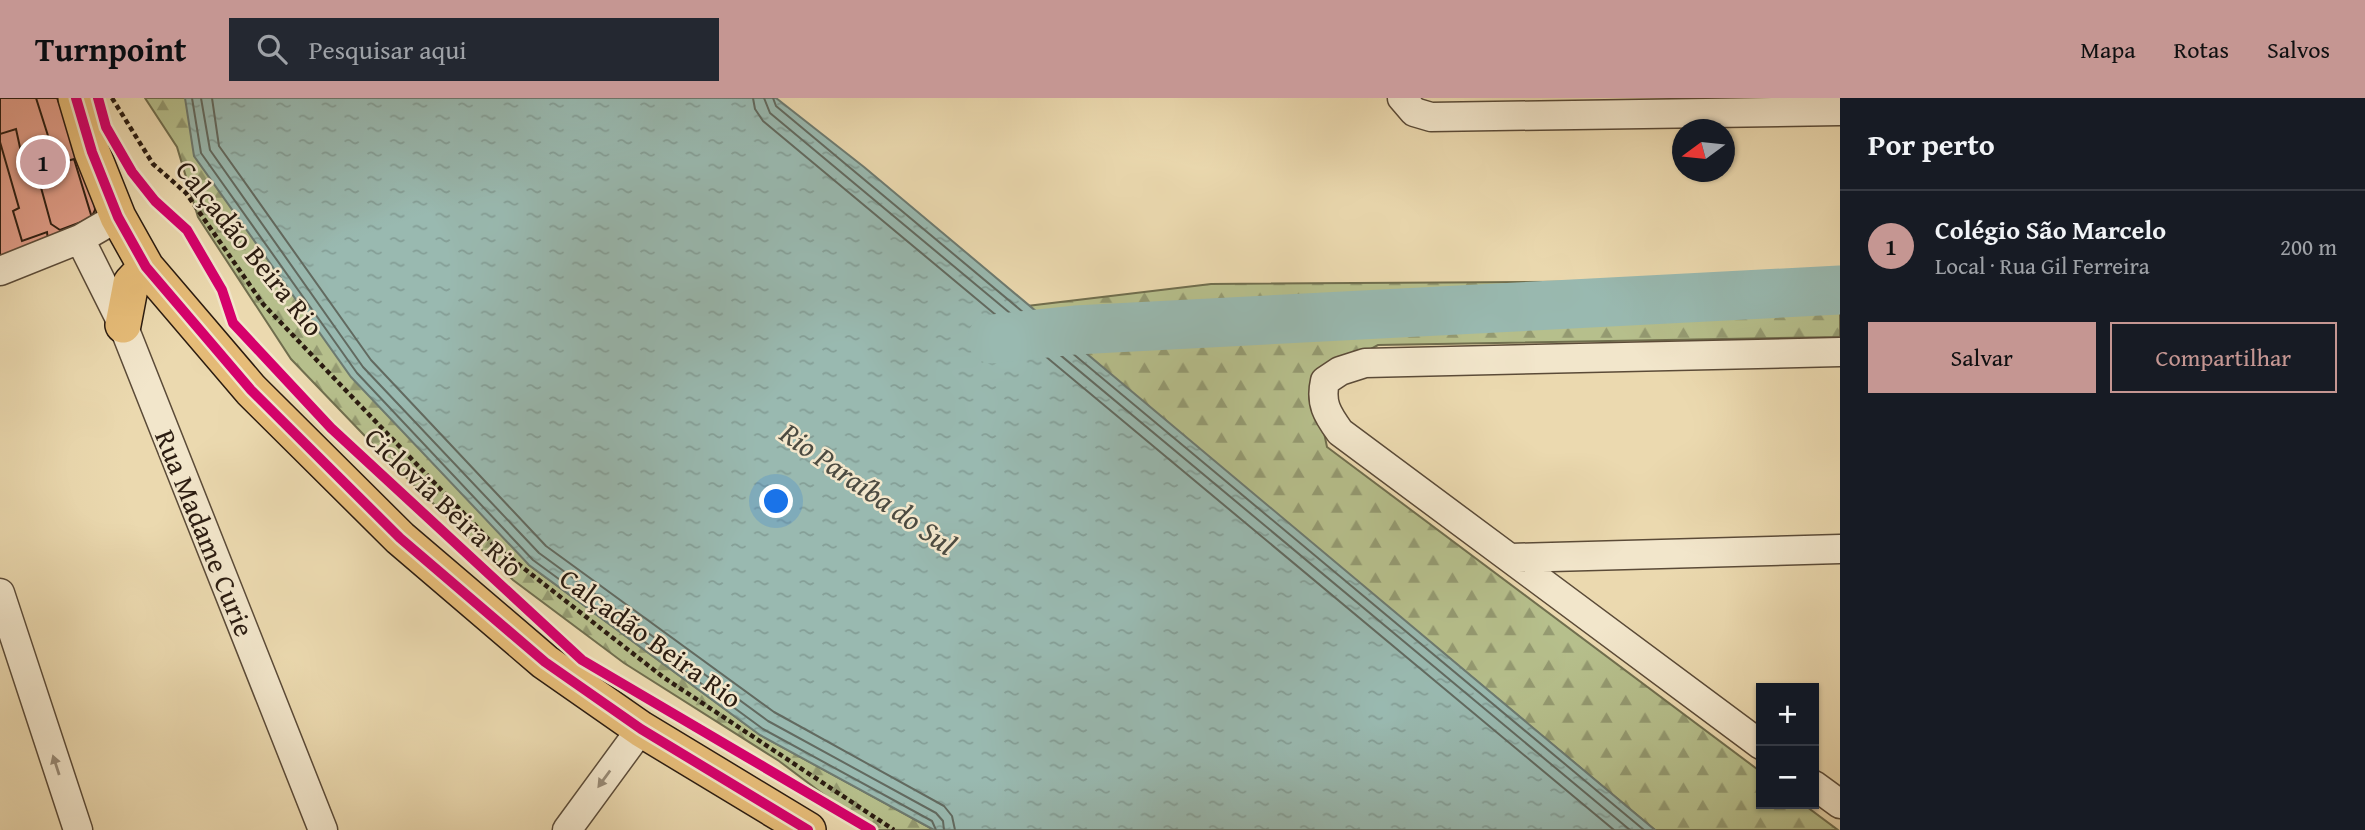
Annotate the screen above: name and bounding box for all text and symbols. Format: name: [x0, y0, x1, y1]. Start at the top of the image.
search box: [229, 18, 719, 81]
text: Turnpoint: [35, 25, 187, 73]
icon: search: [253, 30, 291, 68]
text: Pesquisar aqui: [309, 30, 467, 69]
text: Mapa: [2080, 32, 2136, 67]
text: Rotas: [2174, 32, 2229, 67]
text: Salvos: [2267, 32, 2330, 67]
north arrow: [1672, 119, 1735, 182]
text: Por perto: [1868, 122, 1995, 166]
pin: 1: [20, 136, 66, 188]
street label: Calçadão Beira Rio: [166, 151, 334, 345]
text: Colégio São Marcelo: [1935, 210, 2166, 249]
text: 1: [1885, 230, 1897, 263]
text: 200 m: [2280, 230, 2337, 263]
text: Local · Rua Gil Ferreira: [1935, 249, 2150, 282]
button: Salvar: [1868, 322, 2096, 393]
button: Compartilhar: [2110, 322, 2337, 393]
water label: Rio Paraíba do Sul: [771, 410, 966, 565]
street label: Ciclovia Beira Rio: [356, 417, 533, 586]
street label: Rua Madame Curie: [145, 423, 266, 643]
your location: [759, 484, 793, 518]
street label: Calçadão Beira Rio: [552, 557, 751, 718]
map controls: [1756, 683, 1819, 809]
button: +: [1756, 683, 1819, 746]
button: −: [1756, 746, 1819, 809]
one-way arrow: [51, 754, 61, 775]
one-way arrow: [597, 770, 611, 788]

